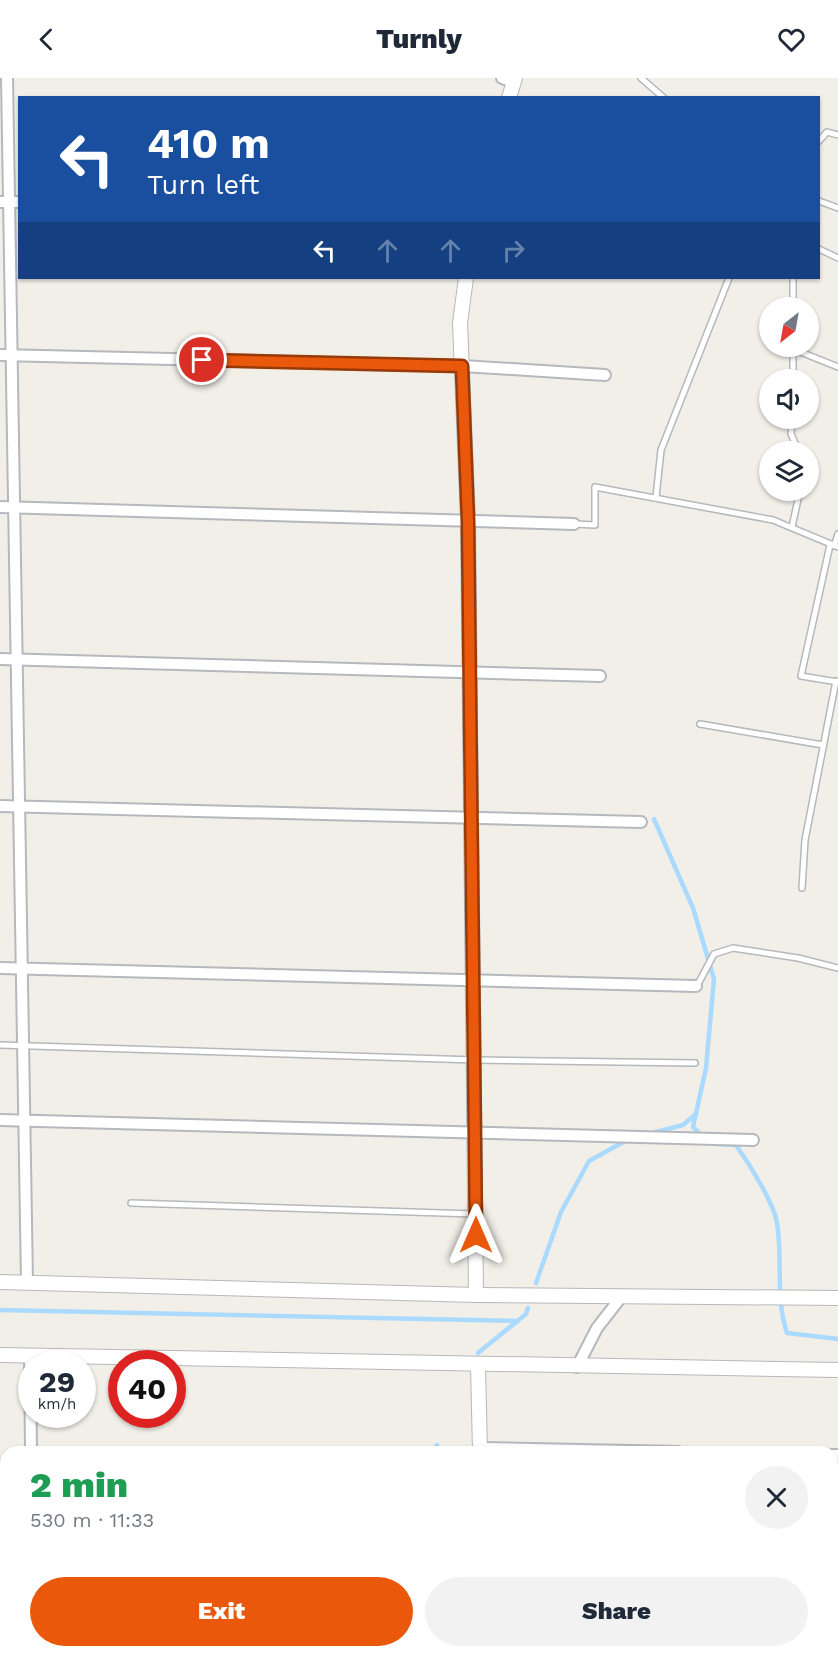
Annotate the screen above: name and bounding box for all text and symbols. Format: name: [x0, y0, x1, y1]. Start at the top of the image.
icon: back: [30, 23, 63, 56]
text: Turnly: [376, 23, 462, 55]
icon: heart: [775, 23, 808, 56]
text: 410 m: [147, 119, 270, 168]
icon: left: [48, 120, 126, 198]
text: Turn left: [147, 169, 259, 201]
icon: left: [308, 234, 341, 267]
icon: ahead: [371, 234, 404, 267]
icon: ahead: [434, 234, 467, 267]
icon: right: [497, 234, 530, 267]
north arrow: [759, 297, 819, 357]
map controls: [759, 297, 819, 501]
pin: [176, 334, 227, 385]
icon: arrive: [185, 343, 218, 376]
button: sound: [759, 369, 819, 429]
button: layers: [759, 441, 819, 501]
position arrow: [444, 1203, 508, 1267]
speed limit sign: 40: [108, 1350, 186, 1428]
text: 29: [39, 1364, 75, 1399]
text: km/h: [38, 1395, 76, 1413]
text: 2 min: [30, 1464, 128, 1506]
button: close: [745, 1466, 808, 1529]
text: 530 m · 11:33: [30, 1508, 154, 1532]
button: Exit: [30, 1577, 413, 1646]
button: Share: [425, 1577, 808, 1646]

